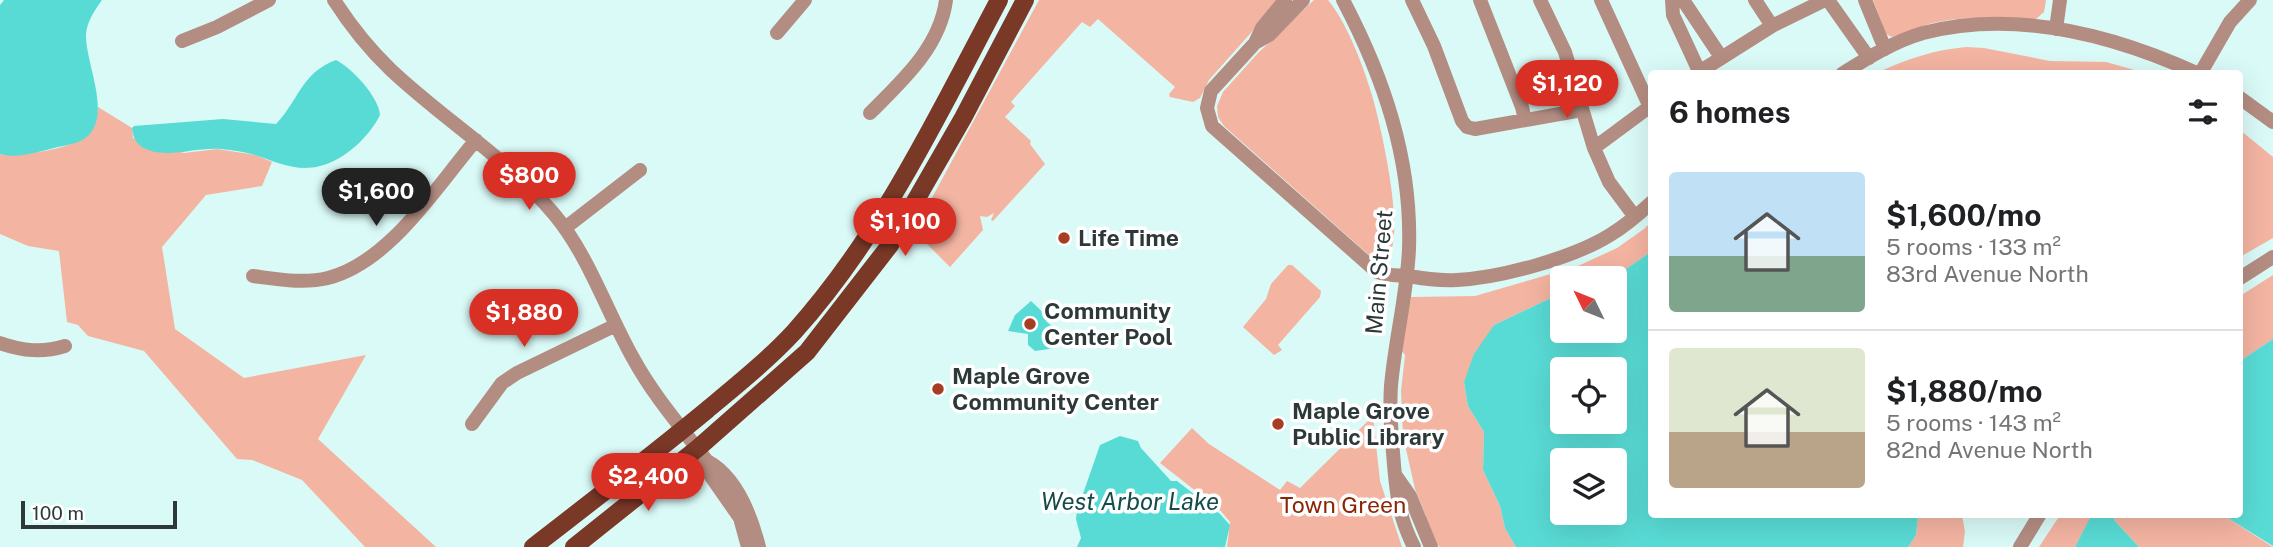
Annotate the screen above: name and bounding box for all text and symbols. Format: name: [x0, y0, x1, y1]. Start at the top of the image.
pin: $1,120: [1510, 60, 1624, 120]
text: $1,120: [1531, 69, 1603, 96]
icon: filters: [2184, 93, 2222, 131]
text: 6 homes: [1669, 94, 1791, 130]
pin: $800: [488, 152, 570, 212]
text: $800: [499, 161, 559, 188]
pin: $1,600: [319, 168, 433, 228]
text: $1,600: [338, 177, 414, 204]
text: $1,600/mo: [1886, 197, 2041, 233]
pin: $1,100: [848, 198, 962, 258]
icon: home: [1725, 200, 1809, 284]
text: $1,100: [869, 207, 941, 234]
street label: Main Street: [1360, 209, 1397, 335]
place label: Life Time: [1078, 224, 1179, 251]
marker: Life Time: [1056, 230, 1072, 246]
text: 5 rooms · 133 m²: [1886, 233, 2061, 260]
text: 83rd Avenue North: [1886, 260, 2089, 287]
north arrow: [1550, 266, 1628, 343]
map controls: [1550, 266, 1627, 525]
pin: $1,880: [467, 290, 581, 349]
place label: Community Center Pool: [1044, 297, 1173, 350]
text: $1,880: [485, 298, 563, 325]
marker: Community Center Pool: [1022, 316, 1038, 332]
button: locate: [1550, 357, 1627, 434]
place label: Maple Grove Community Center: [952, 362, 1159, 415]
text: $1,880/mo: [1886, 373, 2043, 409]
icon: home: [1725, 376, 1809, 460]
marker: Maple Grove Community Center: [930, 381, 946, 397]
place label: Maple Grove Public Library: [1292, 397, 1444, 450]
text: 5 rooms · 143 m²: [1886, 409, 2061, 436]
marker: Maple Grove Public Library: [1270, 416, 1286, 432]
text: 82nd Avenue North: [1886, 436, 2093, 463]
button: layers: [1550, 448, 1627, 525]
pin: $2,400: [591, 454, 705, 513]
text: $2,400: [607, 462, 689, 489]
water label: West Arbor Lake: [1041, 487, 1219, 515]
park label: Town Green: [1280, 491, 1406, 518]
scale bar: [21, 498, 177, 530]
text: 100 m: [32, 502, 84, 524]

